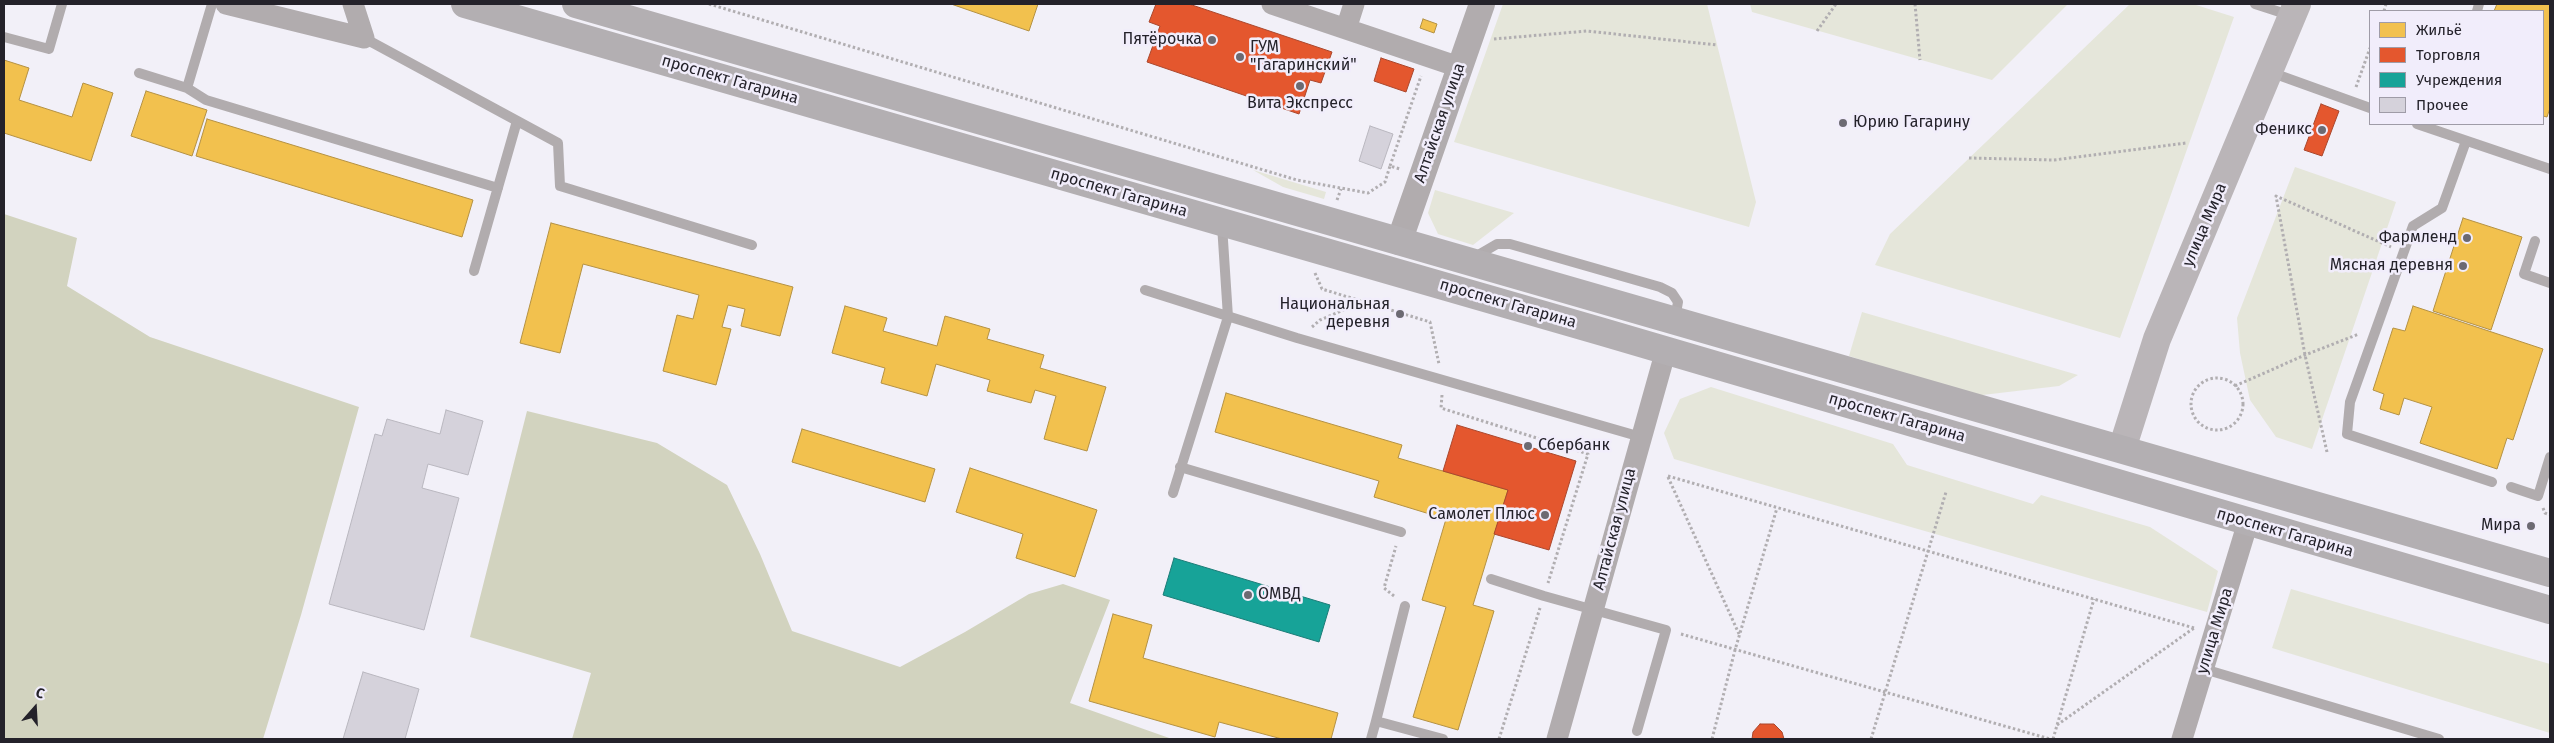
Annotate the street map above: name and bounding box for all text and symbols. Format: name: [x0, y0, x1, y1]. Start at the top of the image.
legend: [2369, 10, 2544, 125]
text: Жильё: [2416, 21, 2462, 39]
place label: Пятёрочка: [1122, 30, 1202, 50]
marker: Пятёрочка: [1206, 34, 1218, 46]
place label: ГУМ "Гагаринский": [1250, 38, 1357, 76]
text: Торговля: [2416, 46, 2481, 64]
street label: проспект Гагарина: [659, 51, 801, 109]
marker: ГУМ "Гагаринский": [1234, 51, 1246, 63]
street label: Алтайская улица: [1411, 61, 1469, 185]
text: Учреждения: [2416, 71, 2502, 89]
marker: Вита Экспресс: [1294, 80, 1306, 92]
place label: Вита Экспресс: [1247, 94, 1353, 114]
text: Прочее: [2416, 96, 2468, 114]
place label: Юрию Гагарину: [1853, 113, 1970, 133]
marker: Юрию Гагарину: [1837, 117, 1849, 129]
place label: Феникс: [2255, 120, 2312, 140]
marker: Феникс: [2316, 124, 2328, 136]
street label: проспект Гагарина: [1048, 164, 1190, 222]
street label: улица Мира: [2179, 180, 2231, 270]
place label: Фармленд: [2379, 228, 2457, 248]
marker: Фармленд: [2461, 232, 2473, 244]
place label: Мясная деревня: [2330, 256, 2453, 276]
marker: Мясная деревня: [2457, 260, 2469, 272]
street label: проспект Гагарина: [1437, 275, 1579, 333]
place label: Национальная деревня: [1279, 295, 1390, 333]
marker: Национальная деревня: [1394, 308, 1406, 320]
street label: проспект Гагарина: [1826, 389, 1968, 447]
place label: Сбербанк: [1538, 436, 1610, 456]
marker: Сбербанк: [1522, 440, 1534, 452]
street label: Алтайская улица: [1590, 466, 1640, 592]
street label: проспект Гагарина: [2214, 504, 2356, 562]
place label: Самолет Плюс: [1428, 505, 1535, 525]
marker: Самолет Плюс: [1539, 509, 1551, 521]
place label: Мира: [2481, 516, 2521, 536]
marker: Мира: [2525, 520, 2537, 532]
place label: ОМВД: [1258, 585, 1301, 605]
street label: улица Мира: [2193, 586, 2237, 676]
marker: ОМВД: [1242, 589, 1254, 601]
north arrow: [10, 683, 60, 733]
text: С: [33, 684, 47, 703]

